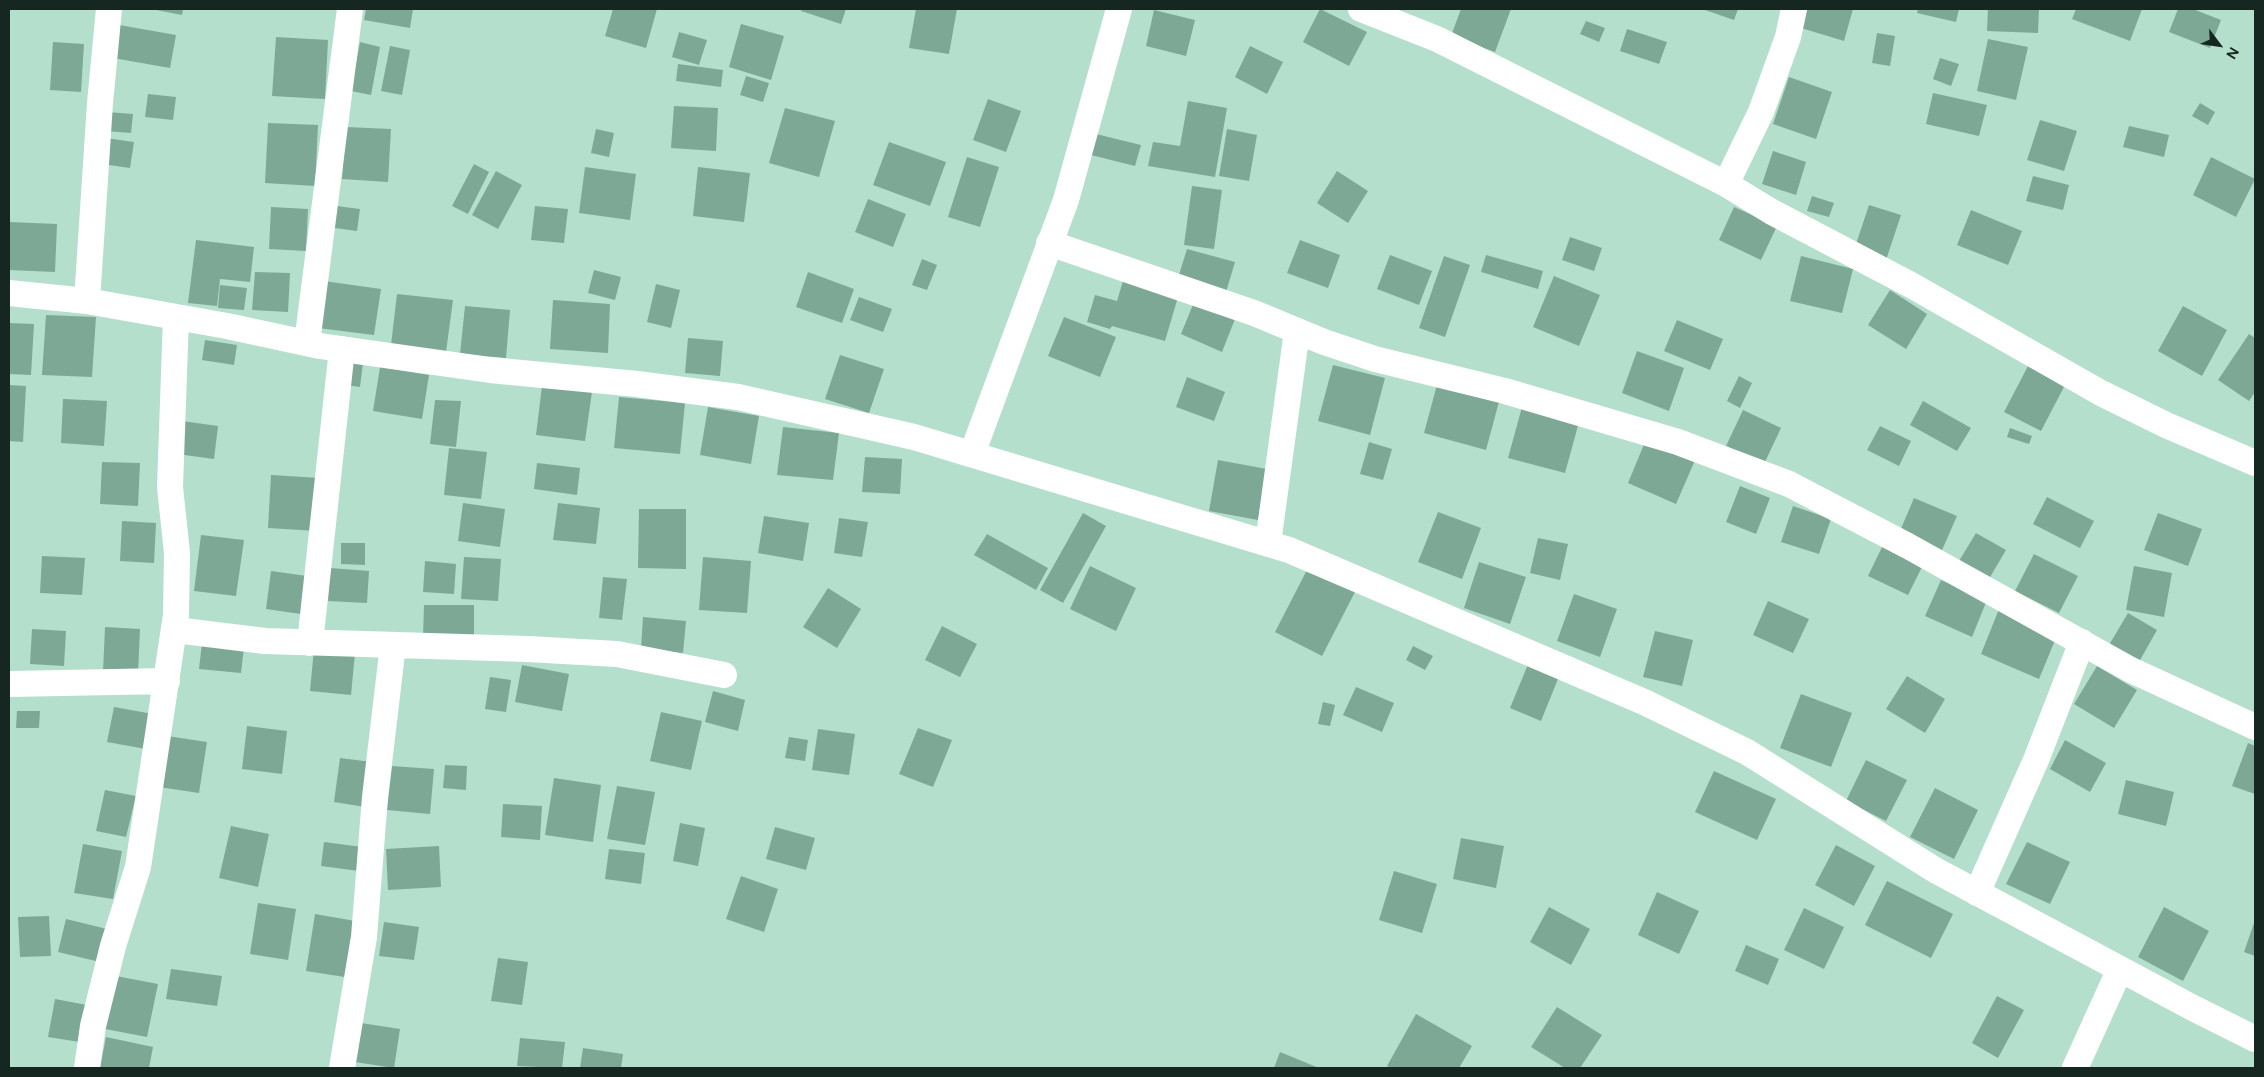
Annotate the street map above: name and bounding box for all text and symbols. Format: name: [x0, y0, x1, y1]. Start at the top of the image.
north arrow: [2194, 20, 2244, 70]
text: N: [2222, 44, 2242, 62]

